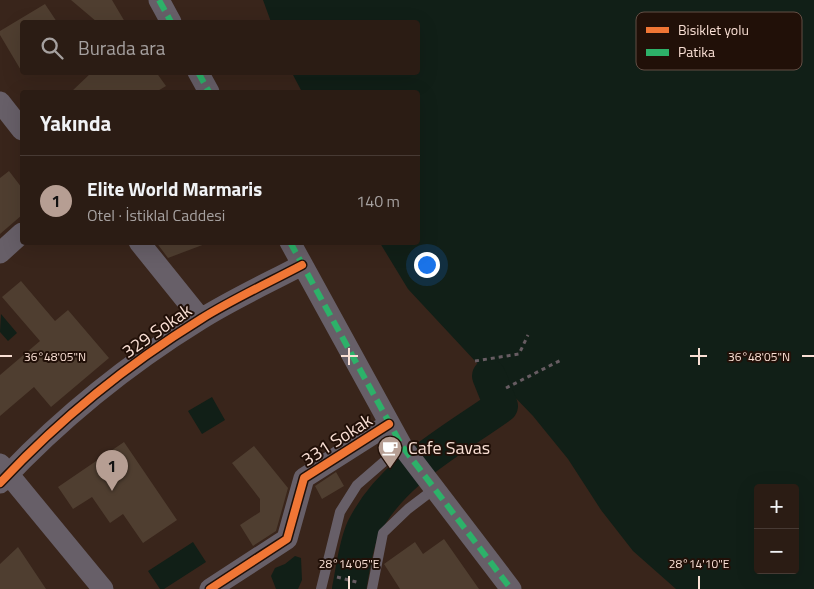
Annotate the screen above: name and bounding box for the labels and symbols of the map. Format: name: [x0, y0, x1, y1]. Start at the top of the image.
legend: [636, 12, 802, 70]
text: Bisiklet yolu: [678, 19, 749, 40]
text: Patika: [678, 41, 715, 62]
your location: [414, 252, 440, 278]
street label: 329 Sokak: [116, 296, 197, 364]
text: 36°48'05"N: [24, 347, 86, 366]
text: 36°48'05"N: [728, 347, 790, 366]
street label: 331 Sokak: [296, 406, 378, 473]
place label: Cafe Savas: [408, 434, 490, 461]
cafe icon: Cafe Savas: [377, 435, 403, 469]
pin: 1: [96, 450, 128, 491]
text: 28°14'05"E: [319, 554, 380, 573]
text: 28°14'10"E: [669, 554, 730, 573]

